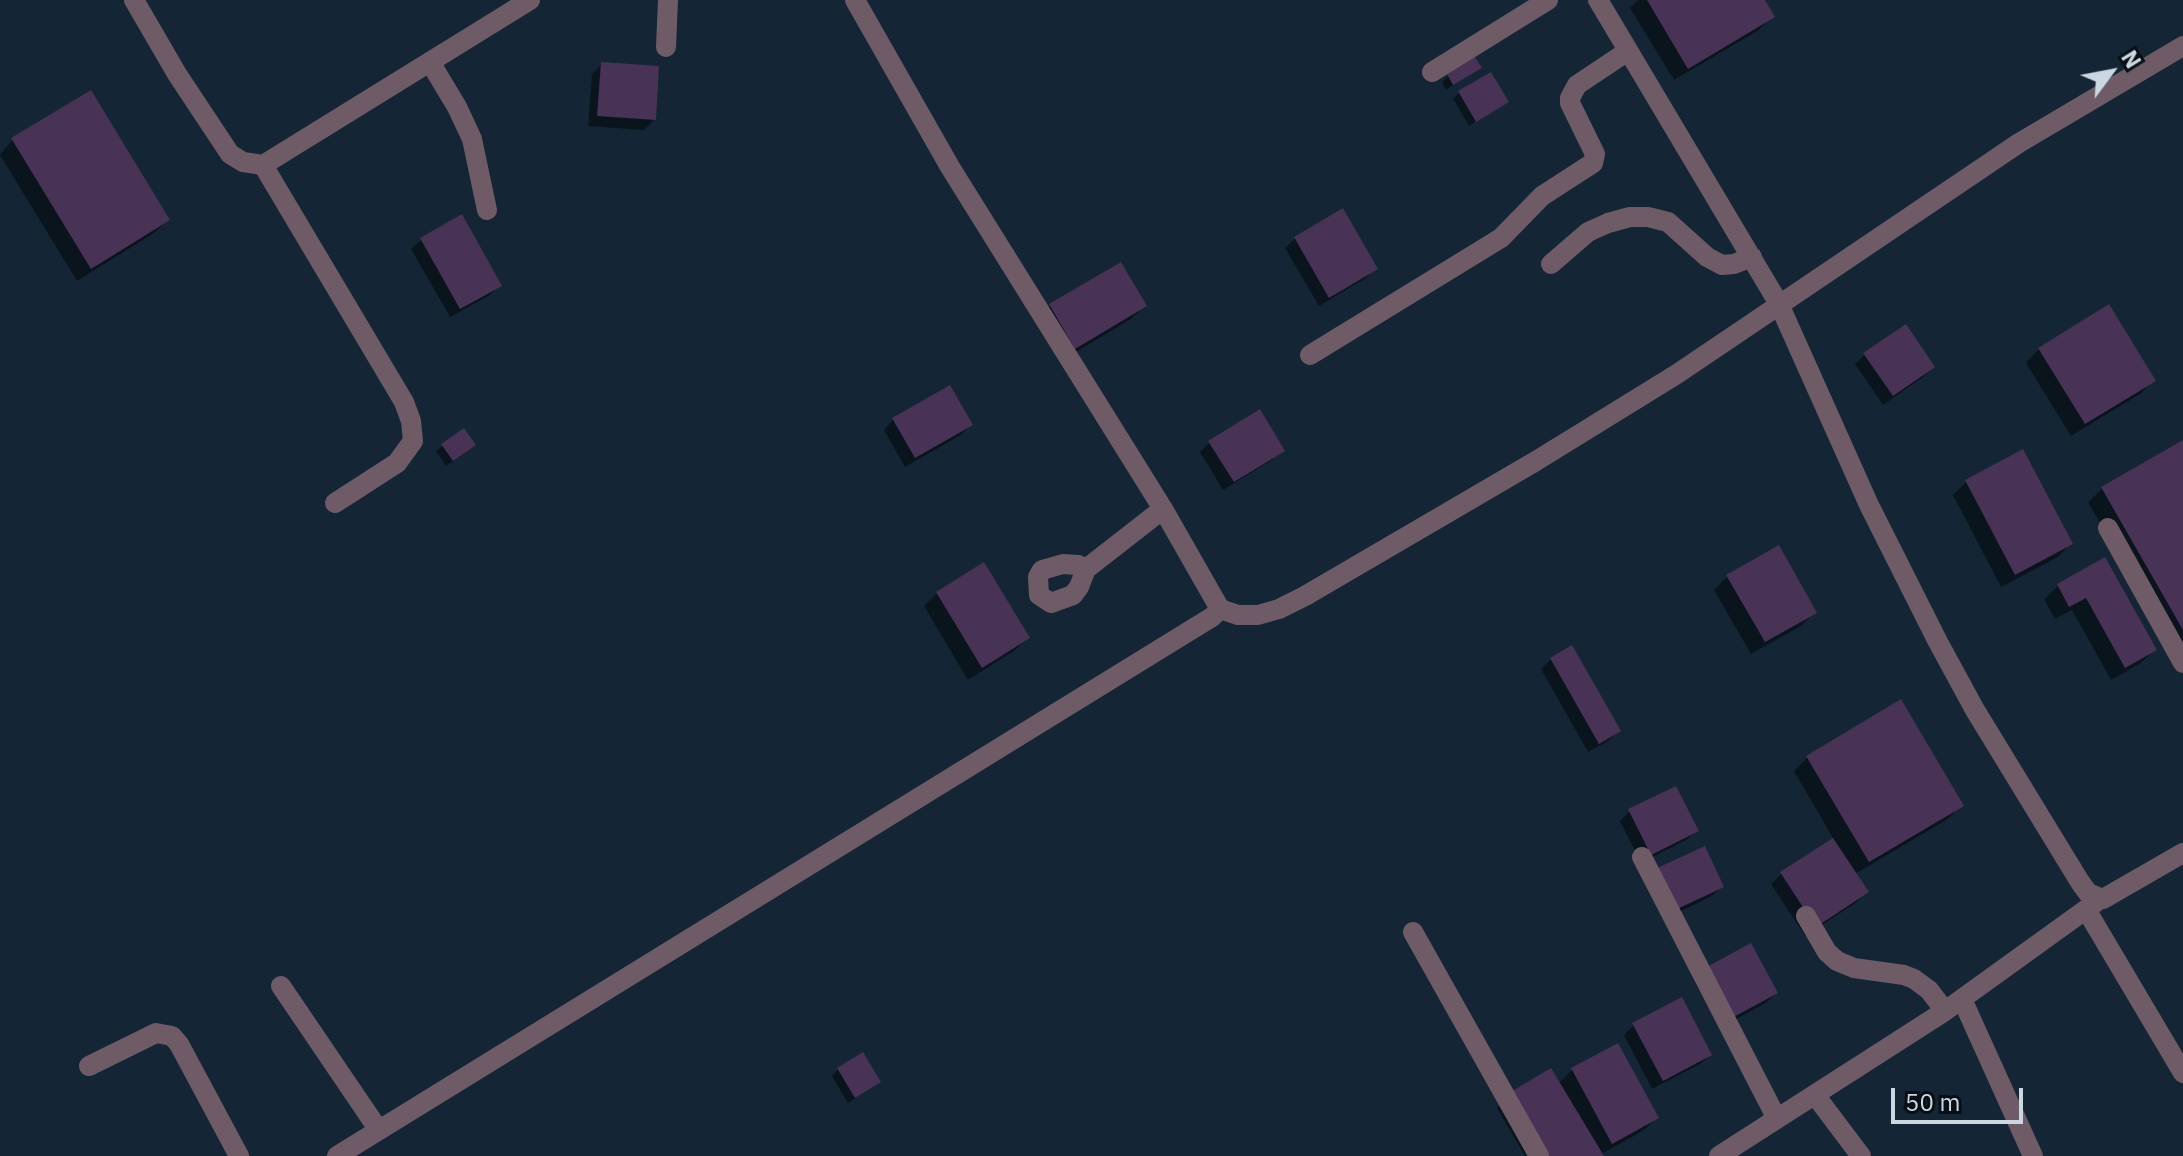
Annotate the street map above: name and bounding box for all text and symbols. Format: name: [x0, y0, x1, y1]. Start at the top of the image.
north arrow: [2071, 32, 2151, 112]
text: N: [2115, 45, 2148, 73]
scale bar: [1895, 1072, 2027, 1122]
text: 50 m: [1905, 1086, 1960, 1118]

